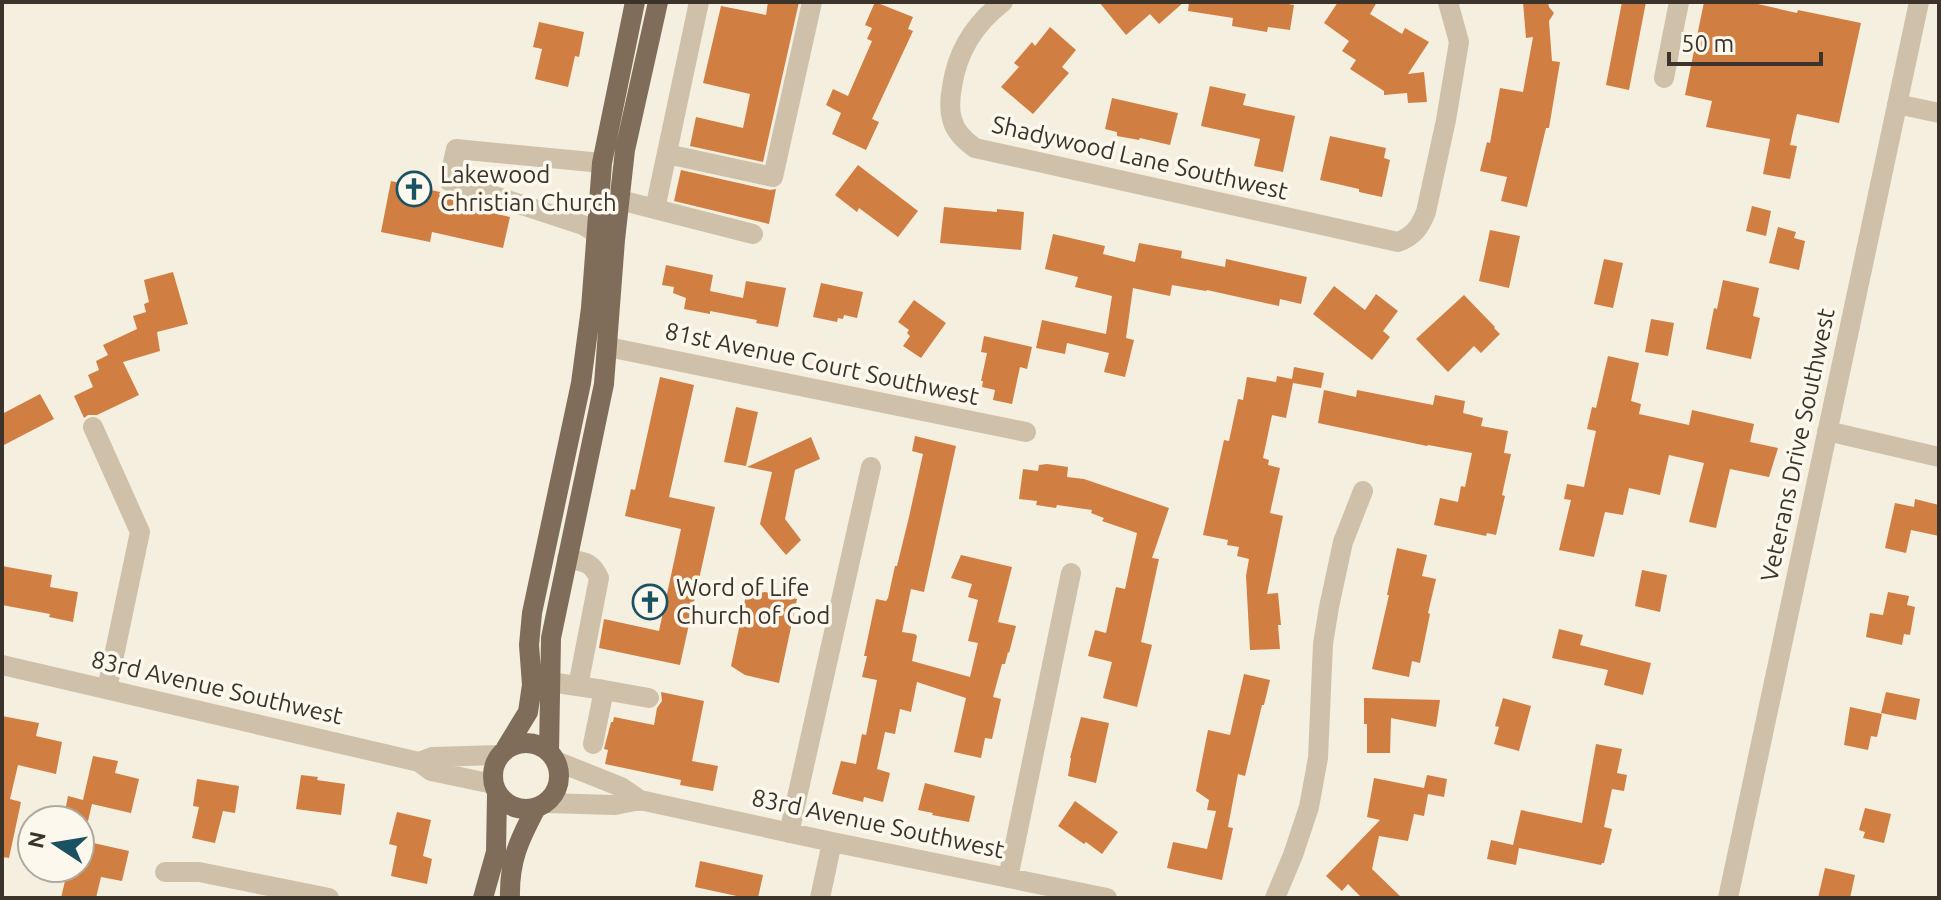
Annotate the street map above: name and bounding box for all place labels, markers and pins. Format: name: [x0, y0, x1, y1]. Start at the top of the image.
place label: Lakewood Christian Church: [440, 161, 617, 216]
church icon: Lakewood Christian Church: [395, 170, 433, 208]
place label: Word of Life Church of God: [676, 574, 830, 629]
church icon: Word of Life Church of God: [631, 583, 669, 621]

